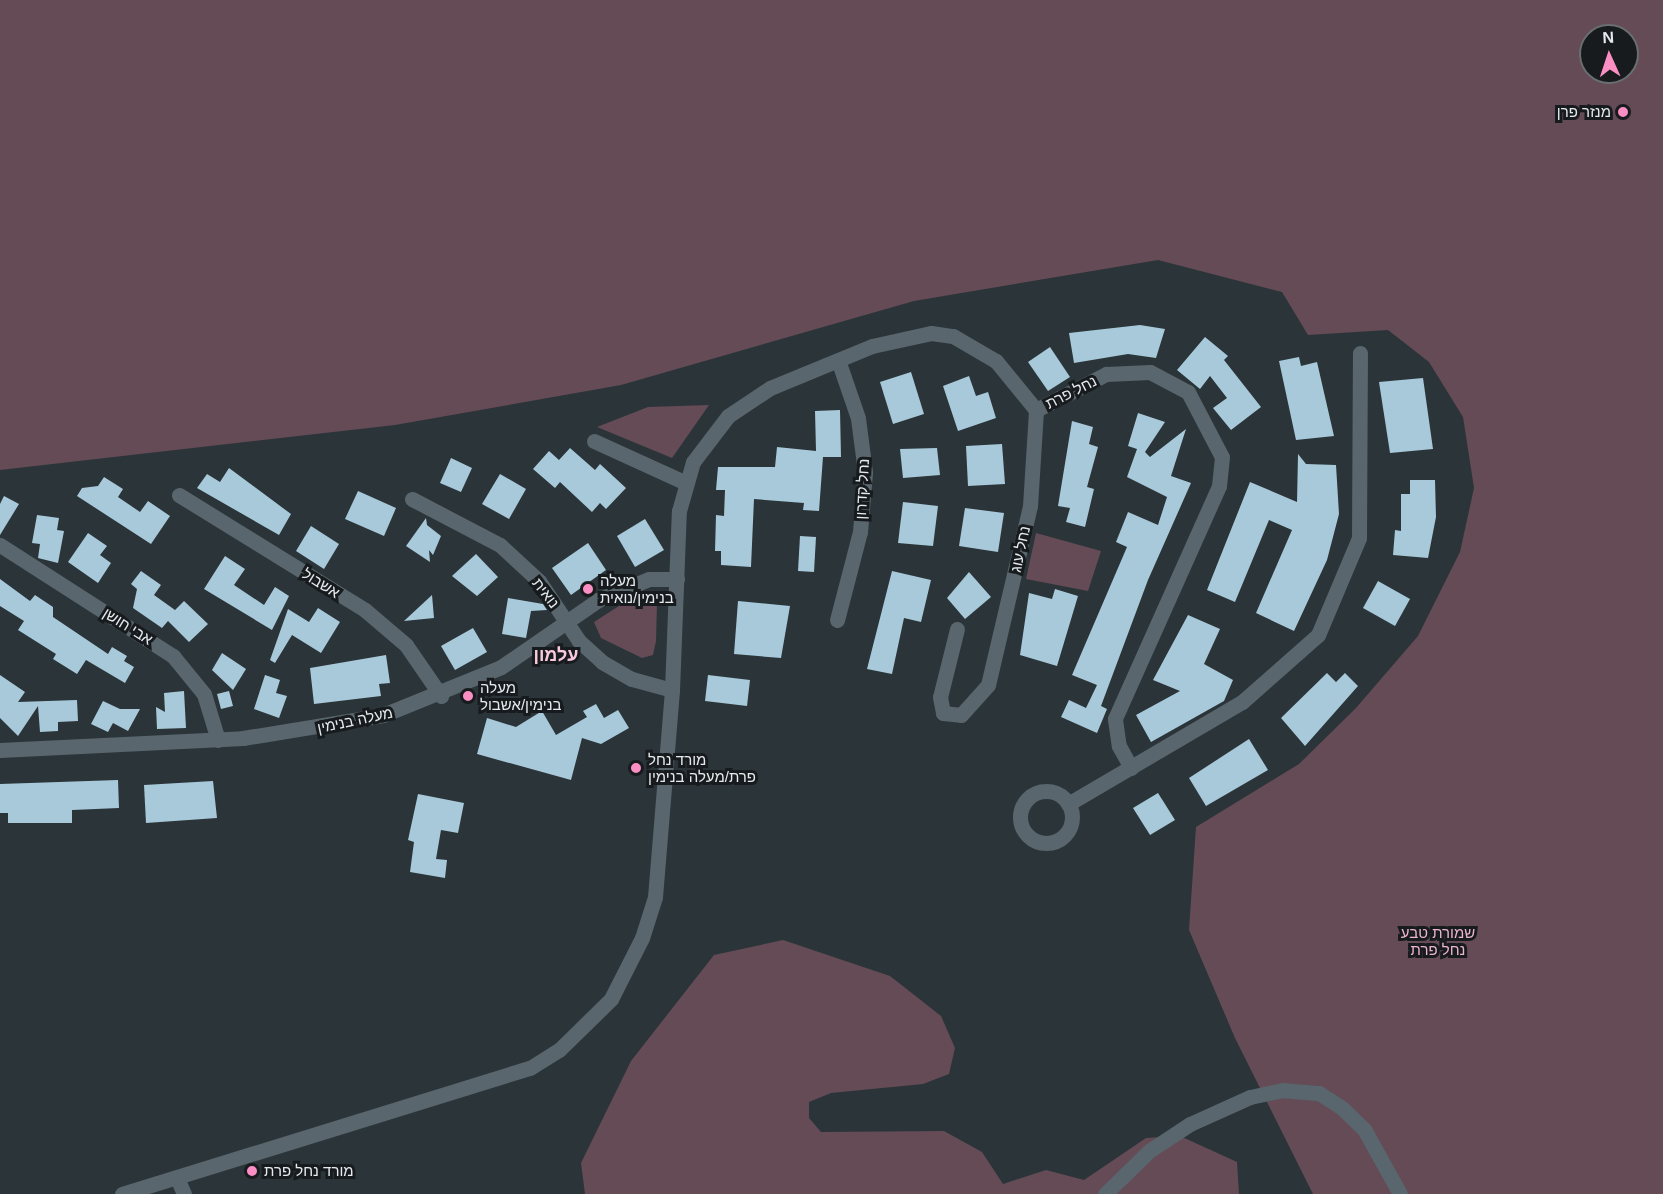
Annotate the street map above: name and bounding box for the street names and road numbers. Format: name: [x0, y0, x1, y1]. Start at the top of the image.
street label: נחל פרת: [1042, 372, 1100, 412]
street label: נחל קדרון: [851, 458, 873, 520]
street label: נחל עוג: [1006, 524, 1034, 574]
street label: אשבול: [299, 565, 343, 601]
street label: נואית: [529, 574, 563, 612]
street label: אבי חושן: [100, 604, 156, 648]
street label: מעלה בנימין: [316, 703, 394, 737]

